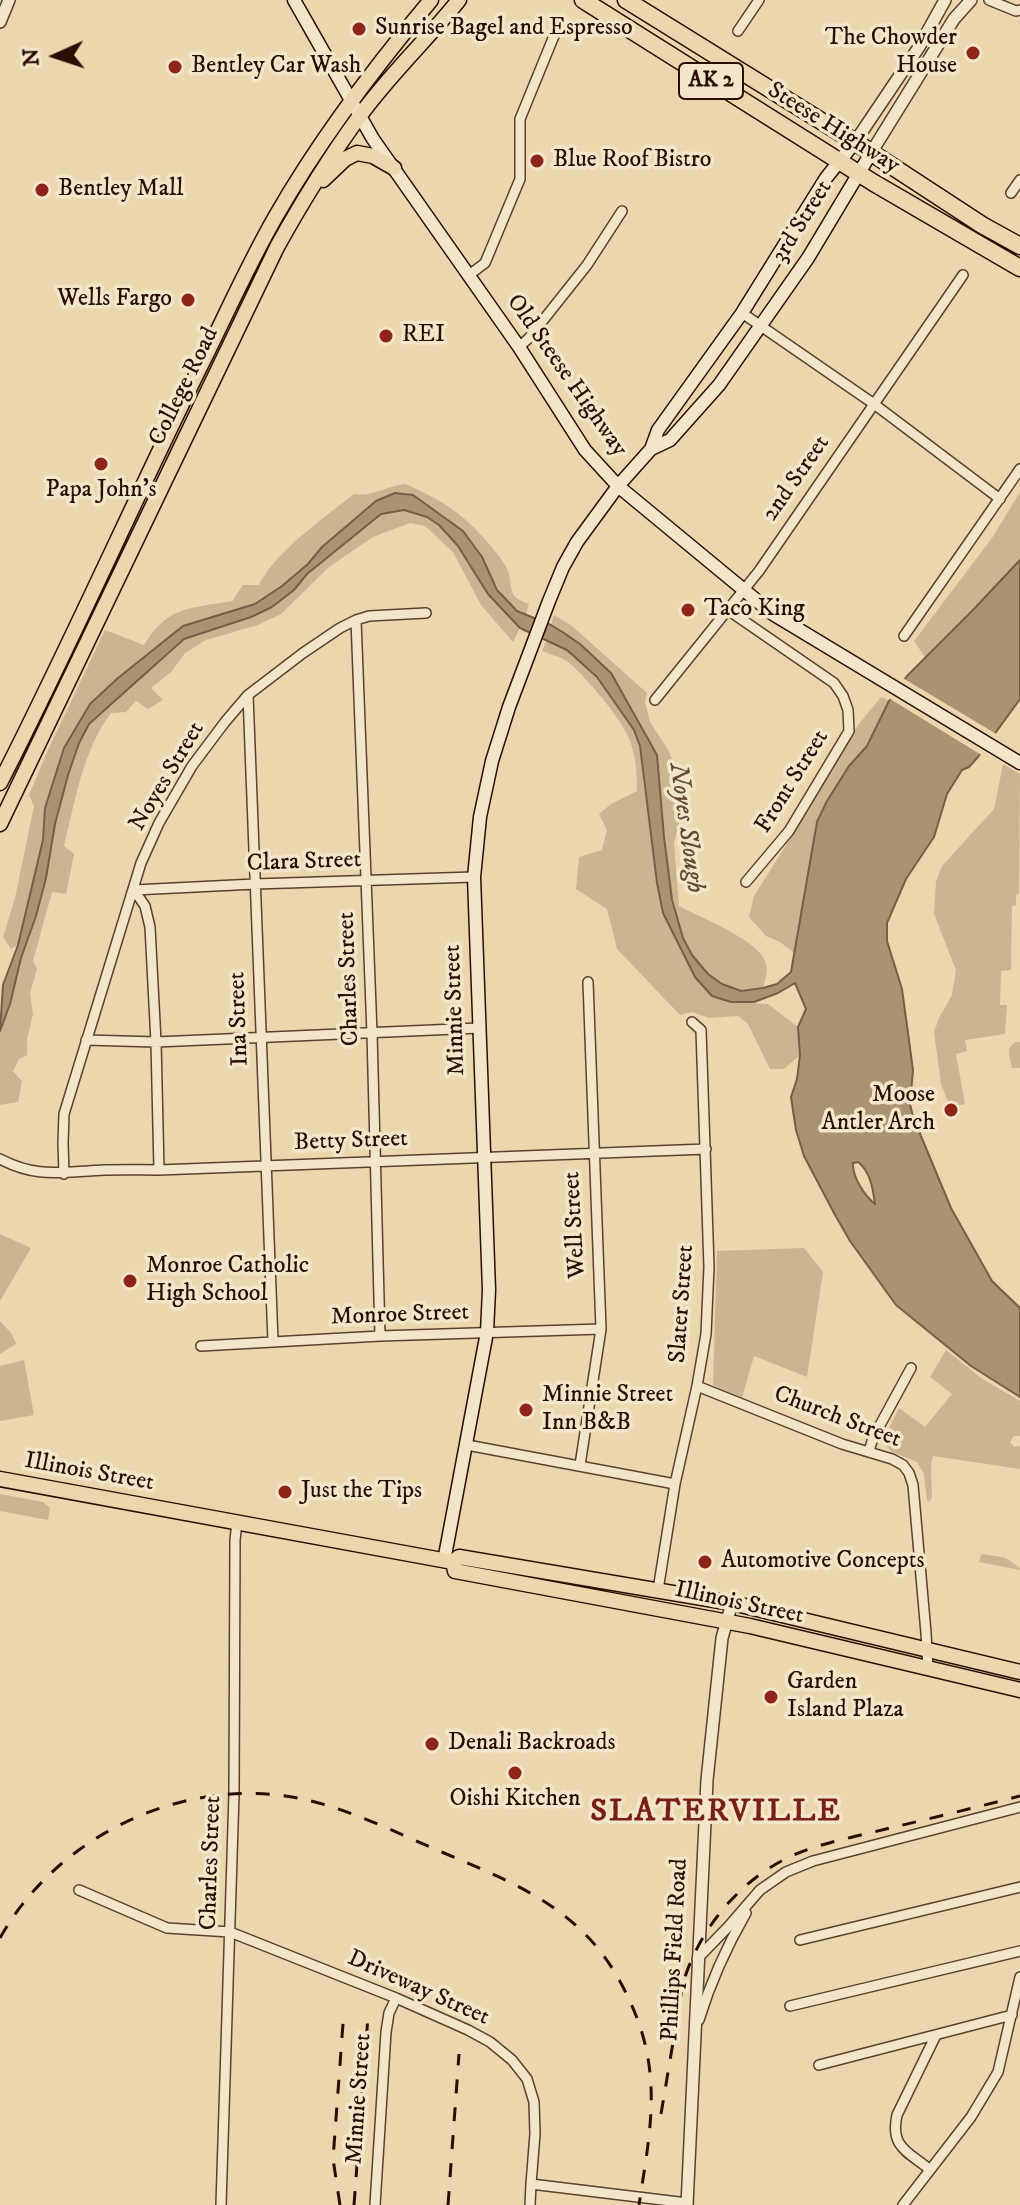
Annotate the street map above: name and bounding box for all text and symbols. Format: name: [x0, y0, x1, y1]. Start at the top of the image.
place label: Sunrise Bagel and Espresso: [375, 15, 633, 43]
north arrow: [16, 16, 96, 96]
marker: Sunrise Bagel and Espresso: [350, 20, 368, 38]
place label: The Chowder House: [825, 25, 957, 81]
marker: The Chowder House: [964, 44, 982, 62]
text: N: [18, 48, 45, 67]
place label: Bentley Car Wash: [191, 53, 361, 81]
marker: Bentley Car Wash: [166, 58, 184, 76]
road number: AK 2: [679, 63, 743, 99]
street label: Steese Highway: [762, 77, 904, 181]
place label: Blue Roof Bistro: [553, 147, 711, 175]
marker: Blue Roof Bistro: [528, 152, 546, 170]
street label: 3rd Street: [766, 175, 840, 269]
place label: Bentley Mall: [58, 176, 183, 204]
marker: Bentley Mall: [33, 181, 51, 199]
place label: Wells Fargo: [57, 286, 172, 314]
street label: Old Steese Highway: [499, 289, 633, 463]
marker: Wells Fargo: [179, 291, 197, 309]
place label: REI: [402, 322, 445, 350]
street label: College Road: [144, 323, 226, 451]
marker: REI: [377, 327, 395, 345]
street label: 2nd Street: [757, 431, 837, 527]
marker: Papa John's: [92, 455, 110, 473]
place label: Papa John's: [46, 477, 156, 505]
place label: Taco King: [704, 596, 805, 624]
marker: Taco King: [679, 601, 697, 619]
street label: Noyes Street: [124, 717, 212, 837]
street label: Front Street: [750, 725, 836, 839]
water label: Noyes Slough: [660, 761, 710, 895]
street label: Clara Street: [246, 847, 362, 879]
street label: Charles Street: [333, 911, 367, 1047]
street label: Minnie Street: [439, 944, 473, 1076]
street label: Ina Street: [224, 971, 256, 1067]
place label: Moose Antler Arch: [821, 1082, 935, 1138]
marker: Moose Antler Arch: [942, 1101, 960, 1119]
street label: Betty Street: [294, 1126, 408, 1158]
street label: Well Street: [559, 1171, 593, 1279]
street label: Slater Street: [665, 1244, 701, 1364]
place label: Monroe Catholic High School: [146, 1253, 309, 1309]
marker: Monroe Catholic High School: [121, 1272, 139, 1290]
street label: Monroe Street: [330, 1299, 470, 1333]
street label: Church Street: [769, 1381, 905, 1455]
place label: Minnie Street Inn B&B: [542, 1382, 673, 1438]
marker: Minnie Street Inn B&B: [517, 1401, 535, 1419]
street label: Illinois Street: [22, 1447, 156, 1499]
place label: Just the Tips: [301, 1478, 422, 1506]
marker: Just the Tips: [276, 1483, 294, 1501]
place label: Automotive Concepts: [721, 1548, 924, 1576]
marker: Automotive Concepts: [696, 1553, 714, 1571]
street label: Illinois Street: [672, 1576, 806, 1632]
place label: Garden Island Plaza: [787, 1669, 904, 1725]
marker: Garden Island Plaza: [762, 1688, 780, 1706]
place label: Denali Backroads: [448, 1730, 615, 1758]
marker: Denali Backroads: [423, 1735, 441, 1753]
marker: Oishi Kitchen: [506, 1764, 524, 1782]
place label: Oishi Kitchen: [449, 1786, 581, 1814]
district label: SLATERVILLE: [590, 1794, 842, 1832]
street label: Charles Street: [195, 1795, 229, 1931]
street label: Phillips Field Road: [657, 1858, 695, 2042]
street label: Driveway Street: [343, 1945, 493, 2033]
street label: Minnie Street: [341, 2033, 379, 2165]

